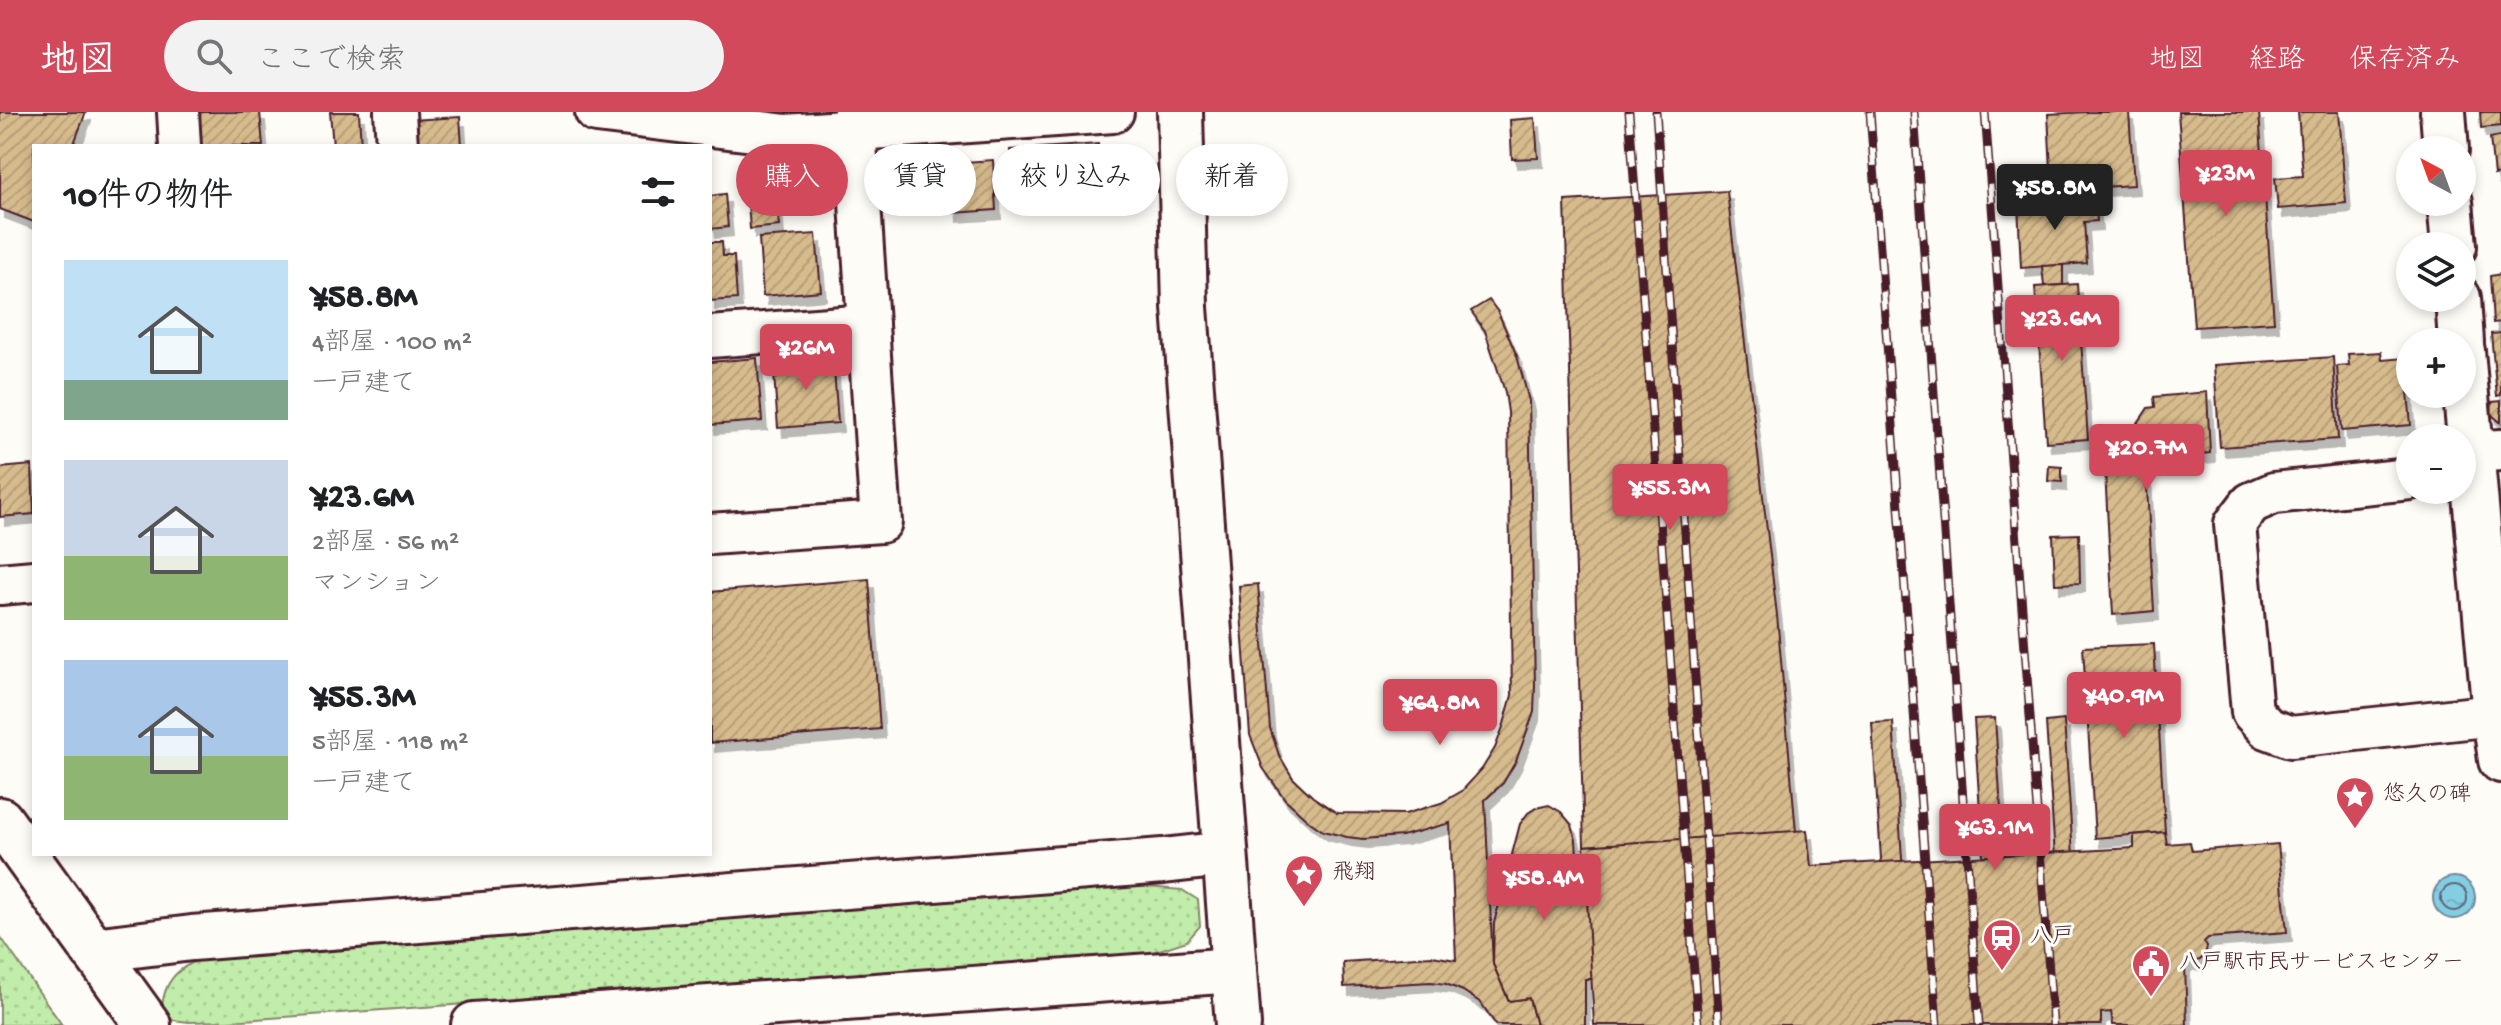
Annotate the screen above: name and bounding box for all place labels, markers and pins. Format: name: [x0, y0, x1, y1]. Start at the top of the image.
pin: ¥23M: [2179, 150, 2273, 218]
pin: ¥58.8M: [1990, 164, 2120, 232]
pin: ¥23.6M: [1997, 295, 2127, 363]
pin: ¥26M: [759, 324, 853, 392]
pin: ¥20.7M: [2082, 424, 2212, 492]
pin: ¥55.3M: [1605, 464, 1735, 532]
pin: ¥40.9M: [2059, 672, 2189, 740]
pin: ¥64.8M: [1375, 679, 1505, 747]
place icon: 悠久の碑: [2334, 775, 2376, 830]
place label: 悠久の碑: [2383, 782, 2471, 809]
pin: ¥63.1M: [1930, 804, 2060, 872]
place icon: 飛翔: [1283, 853, 1325, 908]
pin: ¥58.4M: [1479, 854, 1609, 922]
place label: 飛翔: [1332, 860, 1376, 887]
station icon: 八戸: [1981, 917, 2023, 972]
place label: 八戸: [2030, 925, 2074, 951]
public building icon: 八戸駅市民サービスセンター: [2130, 943, 2172, 998]
place label: 八戸駅市民サービスセンター: [2179, 950, 2464, 977]

